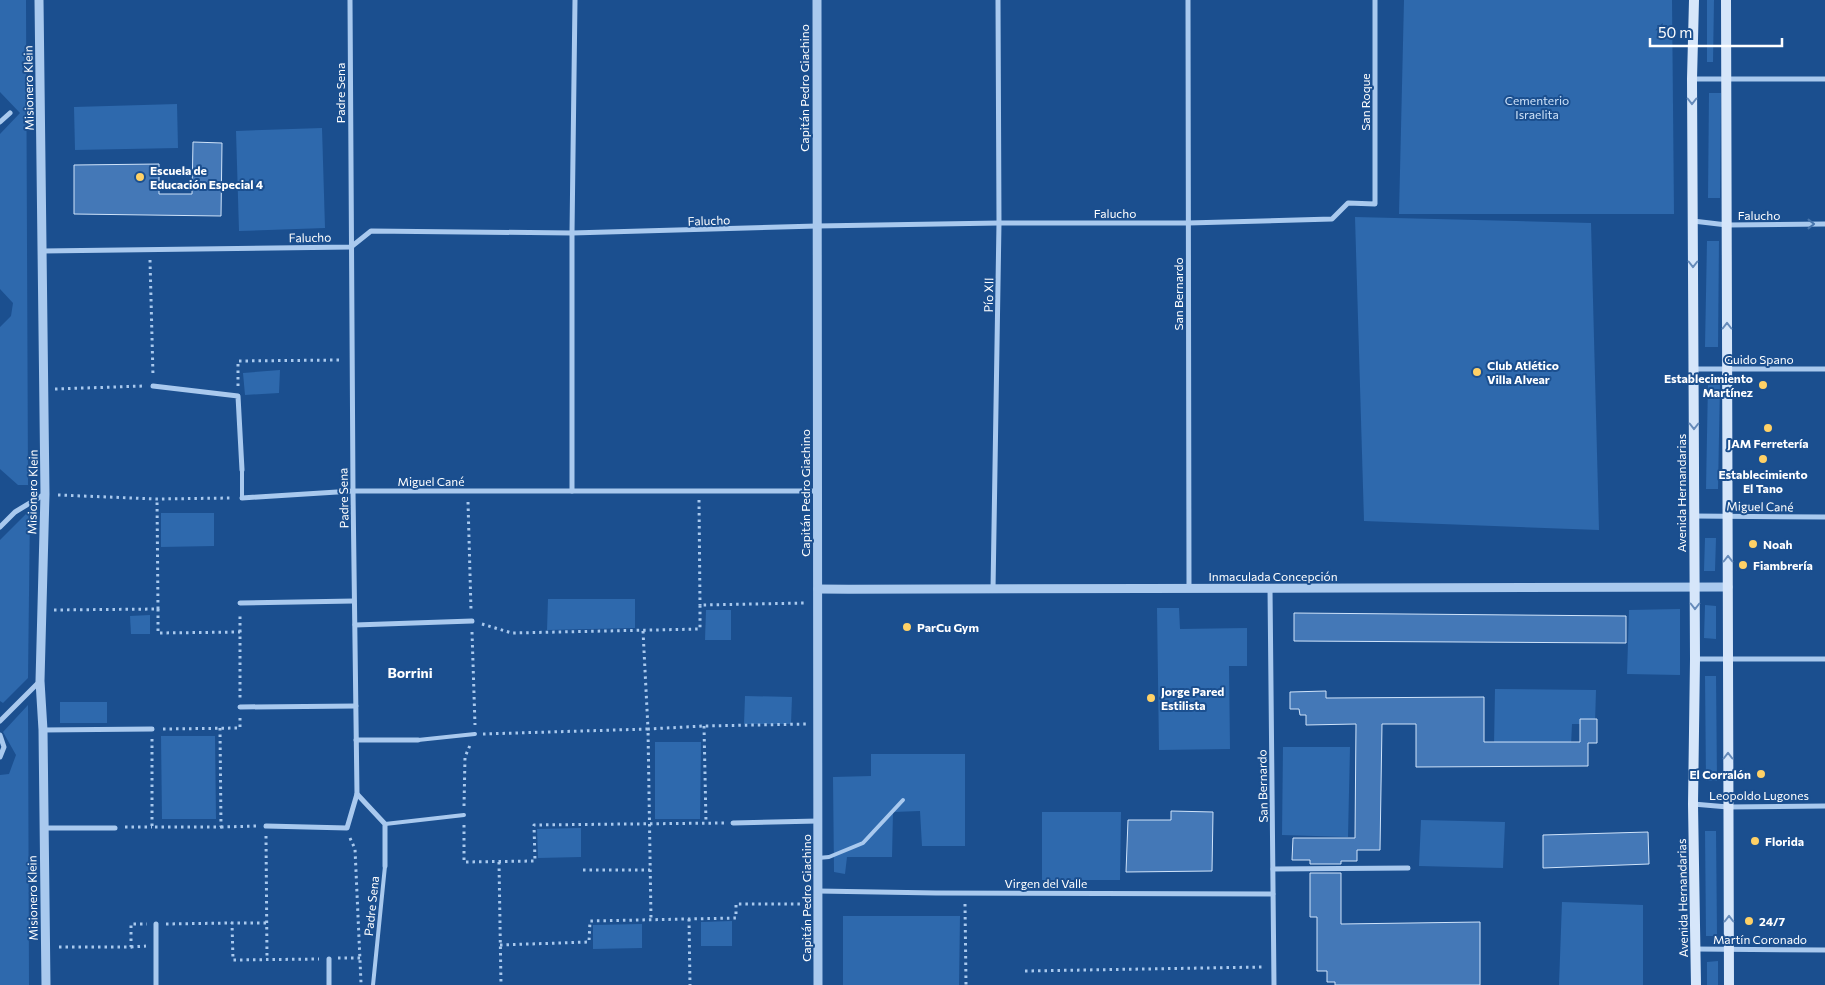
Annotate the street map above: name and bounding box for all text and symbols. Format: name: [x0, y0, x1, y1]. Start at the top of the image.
scale bar: [1650, 15, 1782, 47]
text: 50 m: [1658, 23, 1692, 41]
street label: Capitán Pedro Giachino: [797, 24, 811, 152]
street label: Misionero Klein: [20, 45, 36, 131]
street label: Padre Sena: [333, 63, 347, 123]
street label: San Roque: [1358, 73, 1372, 131]
park label: Cementerio Israelita: [1505, 93, 1569, 121]
one-way arrow: [1687, 98, 1697, 105]
place label: Escuela de Educación Especial 4: [150, 163, 264, 191]
marker: Escuela de Educación Especial 4: [134, 171, 146, 183]
street label: Falucho: [1094, 206, 1136, 220]
street label: Falucho: [1738, 208, 1780, 222]
street label: Falucho: [687, 212, 731, 228]
one-way arrow: [1807, 219, 1815, 229]
street label: Falucho: [289, 230, 331, 244]
street label: San Bernardo: [1171, 257, 1185, 331]
one-way arrow: [1688, 260, 1698, 268]
street label: Pío XII: [981, 277, 995, 313]
one-way arrow: [1722, 322, 1732, 330]
street label: Guido Spano: [1724, 352, 1794, 366]
place label: Club Atlético Villa Alvear: [1487, 358, 1559, 386]
marker: Club Atlético Villa Alvear: [1471, 366, 1483, 378]
place label: Establecimiento Martínez: [1664, 371, 1753, 399]
marker: Establecimiento Martínez: [1757, 379, 1769, 391]
one-way arrow: [1689, 422, 1699, 430]
marker: JAM Ferretería: [1762, 422, 1774, 434]
street label: Capitán Pedro Giachino: [798, 429, 812, 557]
street label: Avenida Hernandarias: [1674, 434, 1688, 552]
place label: JAM Ferretería: [1727, 436, 1809, 451]
street label: Misionero Klein: [24, 449, 40, 535]
marker: Establecimiento El Tano: [1757, 453, 1769, 465]
place label: Establecimiento El Tano: [1718, 467, 1808, 495]
street label: Padre Sena: [335, 468, 351, 528]
street label: Miguel Cané: [397, 474, 465, 488]
street label: Miguel Cané: [1726, 498, 1794, 514]
place label: Noah: [1763, 537, 1792, 551]
marker: Noah: [1747, 538, 1759, 550]
one-way arrow: [1723, 555, 1733, 562]
place label: Fiambrería: [1753, 558, 1813, 572]
marker: Fiambrería: [1737, 559, 1749, 571]
street label: Inmaculada Concepción: [1208, 569, 1338, 583]
one-way arrow: [1689, 602, 1700, 610]
place label: ParCu Gym: [917, 620, 979, 634]
marker: ParCu Gym: [901, 621, 913, 633]
district label: Borrini: [387, 664, 433, 681]
place label: Jorge Pared Estilista: [1161, 684, 1224, 712]
marker: Jorge Pared Estilista: [1145, 692, 1157, 704]
street label: San Bernardo: [1254, 749, 1270, 823]
one-way arrow: [1723, 752, 1733, 760]
place label: El Corralón: [1689, 767, 1751, 781]
marker: El Corralón: [1755, 768, 1767, 780]
street label: Leopoldo Lugones: [1709, 788, 1809, 802]
street label: Capitán Pedro Giachino: [799, 834, 813, 962]
place label: Florida: [1765, 834, 1804, 848]
marker: Florida: [1749, 835, 1761, 847]
street label: Avenida Hernandarias: [1674, 839, 1690, 957]
street label: Misionero Klein: [24, 855, 40, 941]
street label: Padre Sena: [361, 875, 381, 937]
street label: Virgen del Valle: [1005, 876, 1087, 890]
place label: 24/7: [1759, 914, 1785, 928]
one-way arrow: [1724, 915, 1734, 922]
marker: 24/7: [1743, 915, 1755, 927]
street label: Martín Coronado: [1713, 932, 1807, 946]

